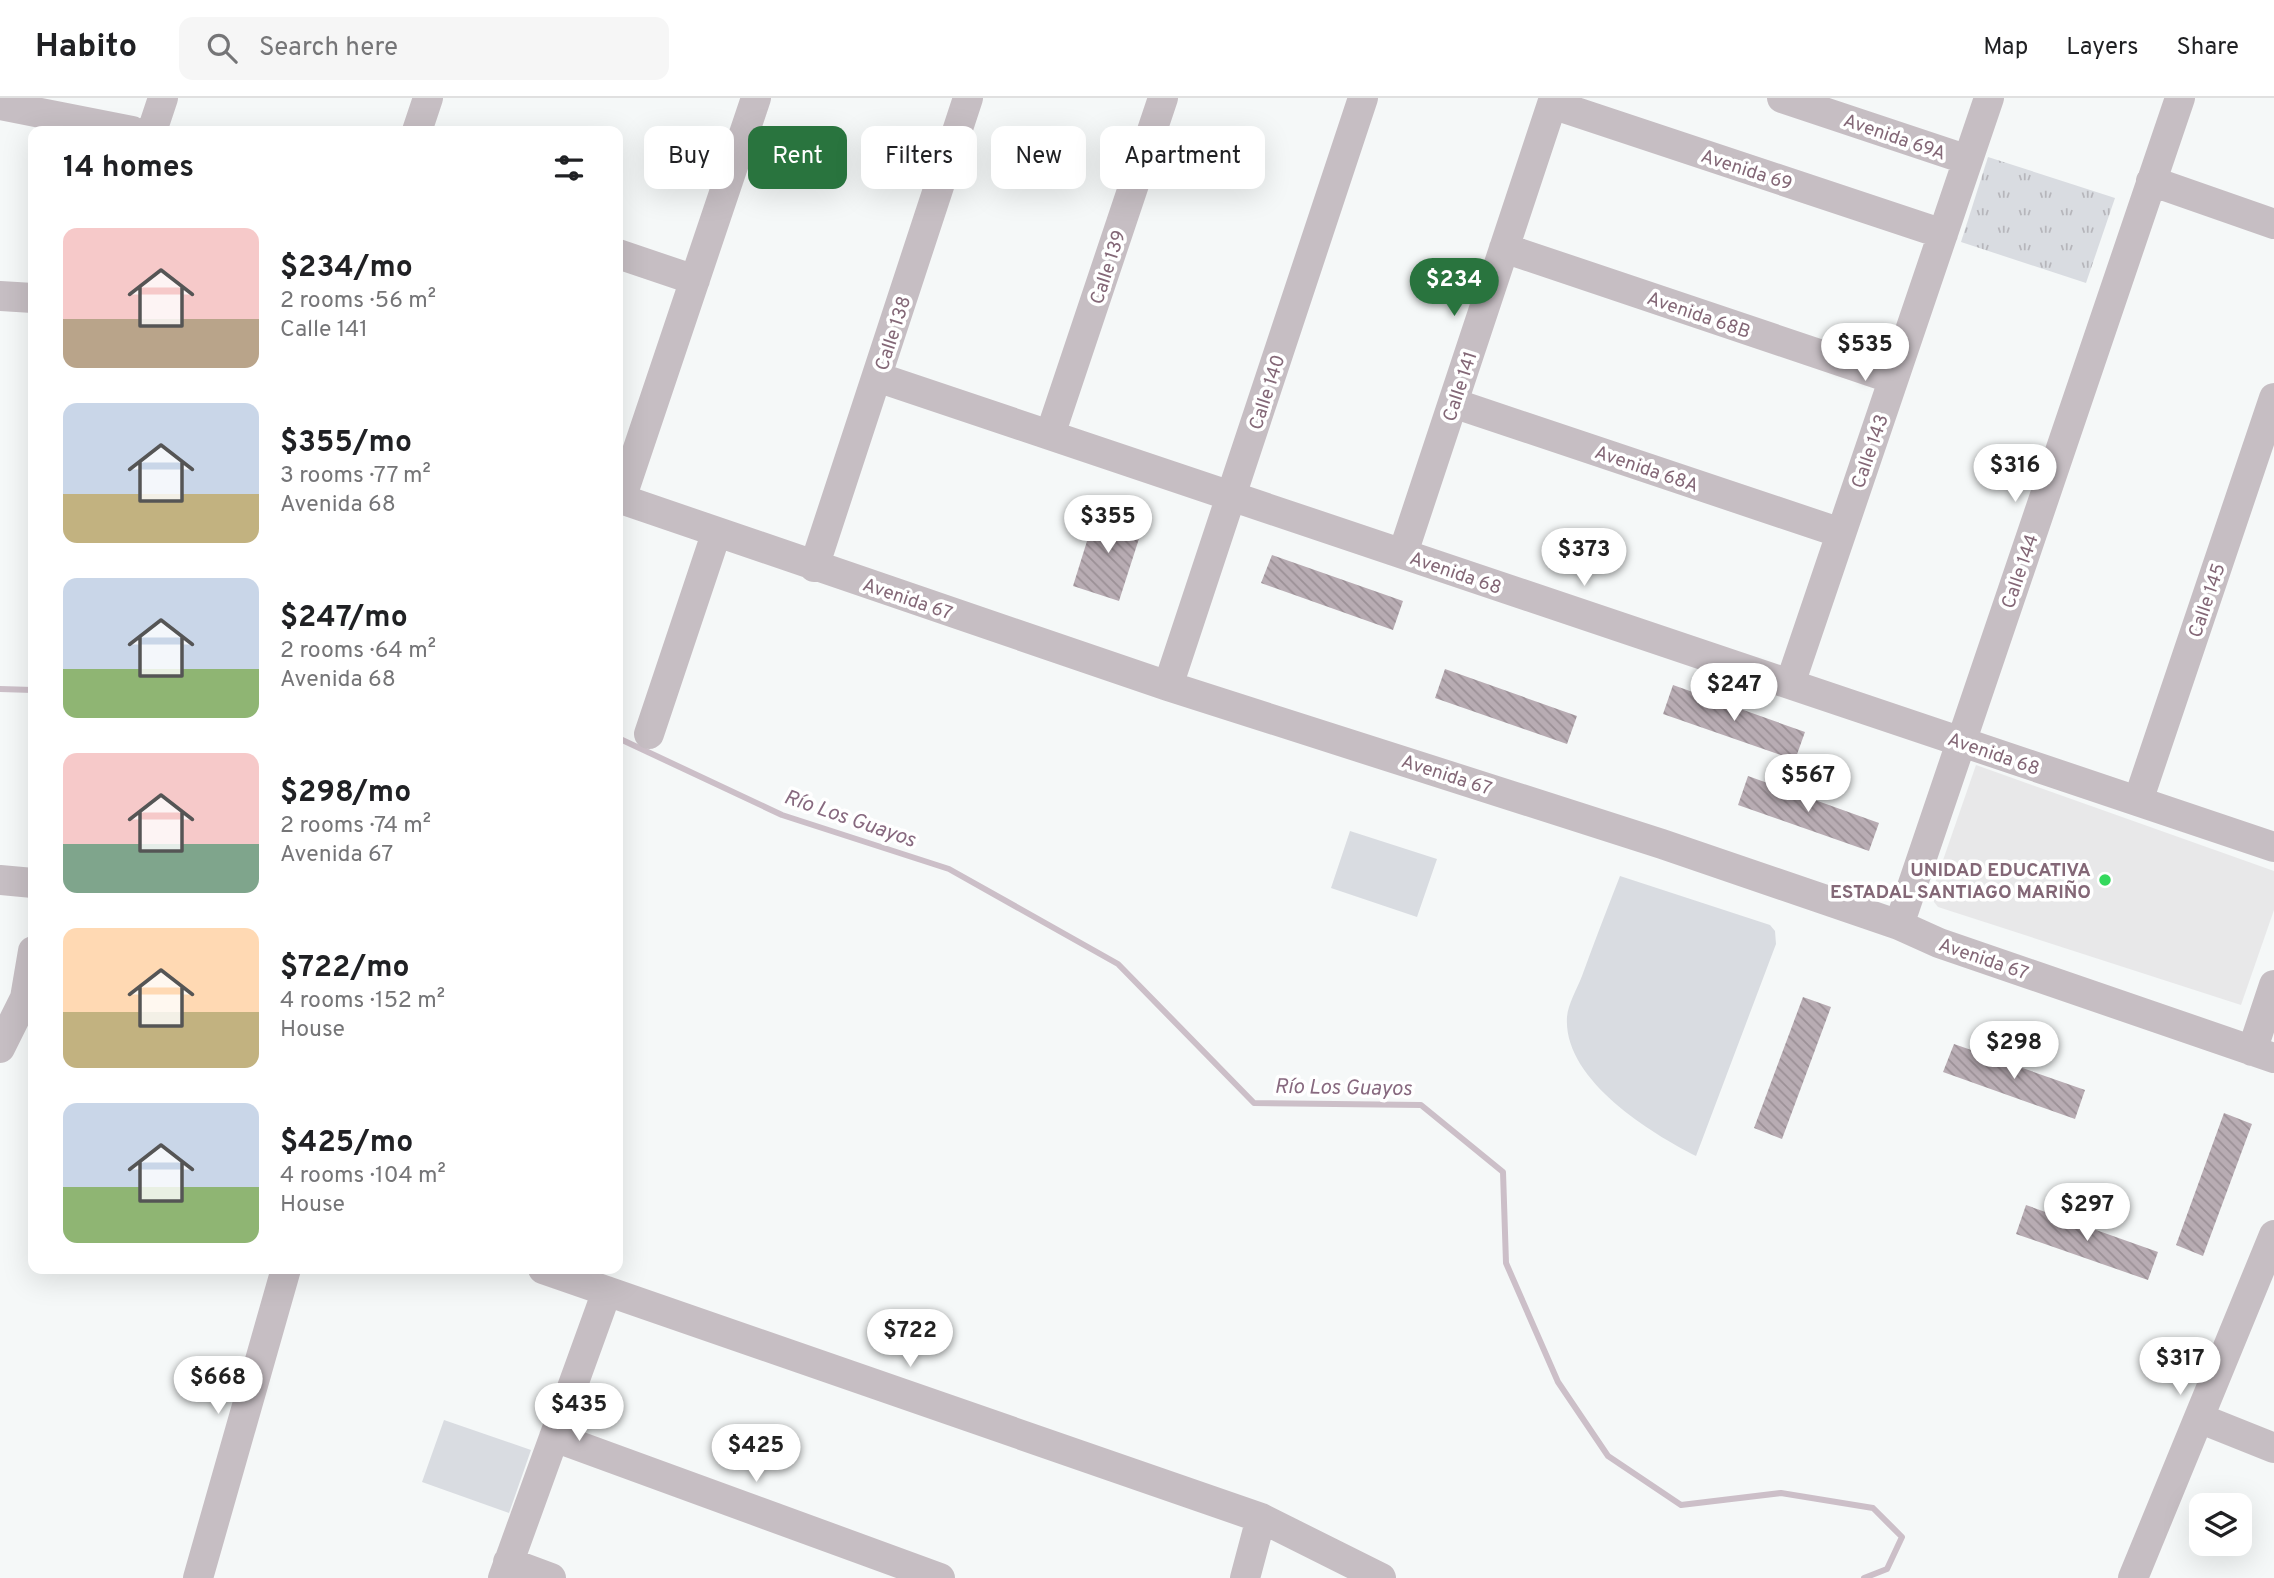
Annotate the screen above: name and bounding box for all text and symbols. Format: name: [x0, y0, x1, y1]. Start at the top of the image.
search box: [179, 17, 669, 80]
text: Habito: [35, 27, 137, 69]
icon: search: [203, 29, 241, 67]
text: Search here: [259, 32, 398, 65]
text: Map: [1983, 33, 2028, 63]
text: Layers: [2066, 33, 2138, 63]
text: Share: [2176, 33, 2239, 63]
street label: Avenida 69A: [1840, 109, 1949, 167]
chip: Buy: [644, 126, 734, 189]
chip: Rent: [748, 126, 847, 189]
chip: Filters: [861, 126, 977, 189]
chip: New: [991, 126, 1086, 189]
chip: Apartment: [1100, 126, 1265, 189]
street label: Avenida 69: [1698, 145, 1795, 197]
icon: filters: [550, 149, 588, 187]
text: 14 homes: [63, 150, 194, 187]
street label: Calle 139: [1086, 228, 1132, 308]
text: $234/mo: [280, 250, 413, 287]
icon: home: [119, 256, 203, 340]
pin: $234: [1413, 258, 1495, 318]
text: $234: [1426, 266, 1482, 295]
text: 2 rooms · 56 m²: [280, 287, 436, 316]
street label: Avenida 68B: [1643, 287, 1753, 345]
street label: Calle 138: [871, 293, 917, 374]
text: Calle 141: [280, 316, 368, 345]
pin: $535: [1824, 324, 1906, 383]
text: $535: [1837, 331, 1893, 360]
street label: Calle 141: [1438, 348, 1484, 425]
street label: Calle 140: [1244, 352, 1291, 433]
street label: Calle 143: [1847, 411, 1895, 492]
text: $355/mo: [280, 425, 412, 462]
icon: home: [119, 431, 203, 515]
street label: Avenida 68A: [1591, 441, 1701, 499]
pin: $316: [1974, 444, 2056, 504]
text: $316: [1990, 452, 2040, 481]
text: 3 rooms · 77 m²: [280, 462, 431, 491]
text: Avenida 68: [280, 491, 396, 520]
pin: $355: [1067, 496, 1149, 555]
text: $355: [1080, 503, 1136, 532]
pin: $373: [1543, 528, 1625, 588]
street label: Calle 144: [1997, 531, 2045, 612]
text: $373: [1557, 536, 1611, 565]
street label: Avenida 68: [1406, 547, 1504, 601]
street label: Calle 145: [2184, 560, 2232, 641]
street label: Avenida 67: [859, 573, 956, 626]
text: $247/mo: [280, 600, 408, 637]
icon: home: [119, 606, 203, 690]
text: 2 rooms · 64 m²: [280, 637, 436, 666]
pin: $247: [1693, 664, 1775, 723]
text: Avenida 68: [280, 666, 396, 695]
text: $247: [1706, 671, 1762, 700]
street label: Avenida 68: [1944, 728, 2042, 782]
street label: Avenida 67: [1398, 750, 1495, 802]
pin: $567: [1767, 754, 1849, 814]
text: $567: [1781, 762, 1835, 791]
text: $298/mo: [280, 775, 411, 812]
icon: home: [119, 781, 203, 865]
water label: Río Los Guayos: [780, 784, 919, 855]
text: 2 rooms · 74 m²: [280, 812, 431, 841]
text: Avenida 67: [280, 841, 393, 870]
place label: UNIDAD EDUCATIVA ESTADAL SANTIAGO MARIÑO: [1830, 859, 2091, 905]
marker: UNIDAD EDUCATIVA ESTADAL SANTIAGO MARIÑO: [2097, 872, 2113, 888]
street label: Avenida 67: [1935, 933, 2032, 986]
text: $722/mo: [280, 950, 410, 987]
icon: home: [119, 956, 203, 1040]
text: 4 rooms · 152 m²: [280, 987, 445, 1016]
text: House: [280, 1016, 345, 1045]
pin: $298: [1973, 1021, 2055, 1081]
text: $298: [1986, 1029, 2042, 1058]
water label: Río Los Guayos: [1274, 1074, 1412, 1103]
text: $425/mo: [280, 1125, 413, 1162]
icon: home: [119, 1131, 203, 1215]
text: 4 rooms · 104 m²: [280, 1162, 446, 1191]
pin: $297: [2046, 1184, 2128, 1243]
text: House: [280, 1191, 345, 1220]
text: $297: [2060, 1191, 2114, 1220]
pin: $722: [869, 1310, 951, 1369]
text: $722: [883, 1317, 937, 1346]
pin: $317: [2139, 1338, 2221, 1397]
text: $317: [2155, 1345, 2205, 1374]
pin: $668: [177, 1356, 259, 1416]
text: $668: [190, 1364, 246, 1393]
pin: $435: [538, 1384, 620, 1443]
text: $435: [551, 1391, 607, 1420]
pin: $425: [715, 1424, 797, 1484]
text: $425: [728, 1432, 784, 1461]
map controls: [2189, 1493, 2252, 1556]
button: layers: [2189, 1493, 2252, 1556]

